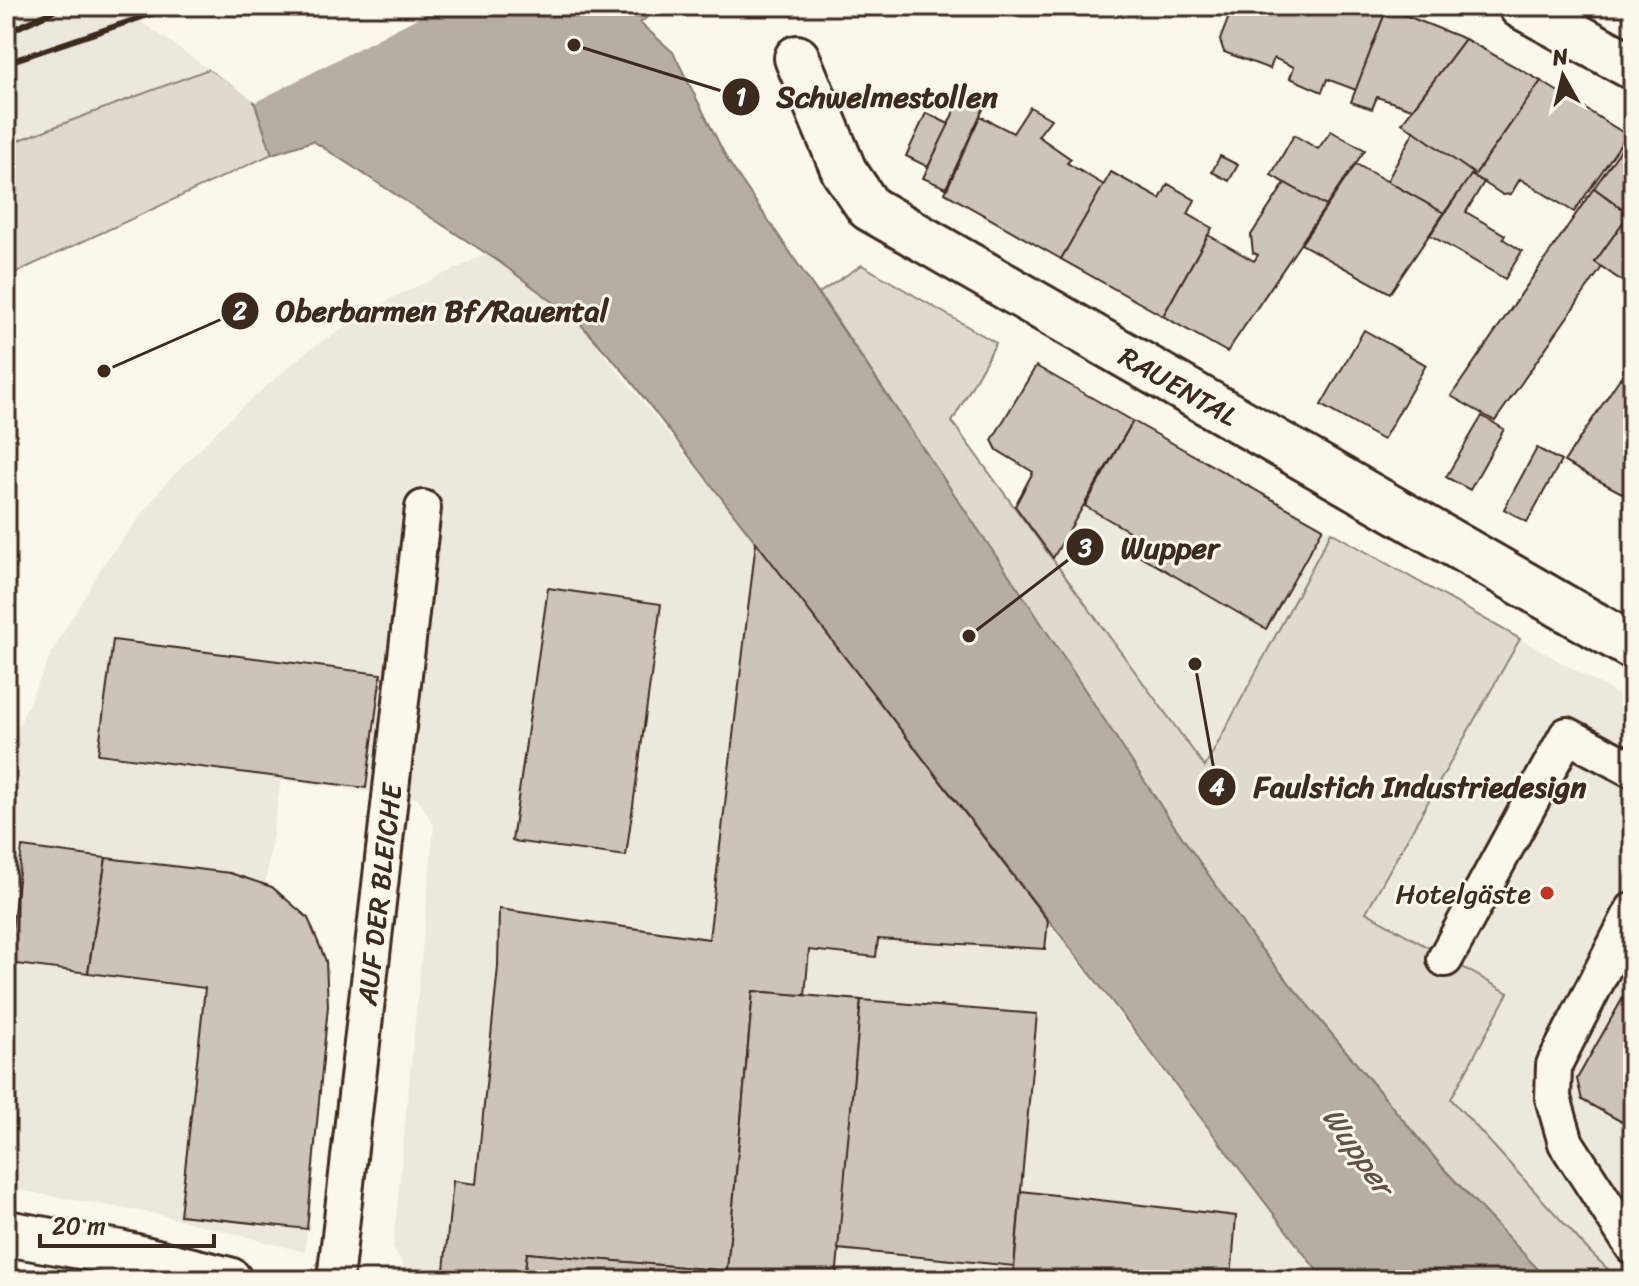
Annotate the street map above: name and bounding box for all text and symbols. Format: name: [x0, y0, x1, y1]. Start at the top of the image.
north arrow: [1523, 36, 1603, 116]
text: N: [1549, 36, 1571, 77]
callout: Schwelmestollen: [721, 70, 1014, 124]
text: Schwelmestollen: [775, 70, 999, 124]
text: 1: [736, 76, 746, 118]
callout: Oberbarmen Bf/Rauental: [220, 284, 625, 338]
text: Oberbarmen Bf/Rauental: [276, 284, 610, 338]
text: 2: [232, 290, 247, 332]
street label: RAUENTAL: [1109, 332, 1247, 440]
callout: Wupper: [1065, 520, 1236, 574]
text: Wupper: [1121, 521, 1221, 575]
text: 3: [1077, 527, 1092, 569]
callout: Faulstich Industriedesign: [1197, 760, 1603, 814]
text: Faulstich Industriedesign: [1253, 760, 1587, 814]
text: 4: [1210, 766, 1225, 808]
street label: AUF DER BLEICHE: [342, 780, 417, 1009]
place label: Hotelgäste: [1396, 869, 1531, 918]
marker: Hotelgäste: [1538, 884, 1556, 902]
water label: Wupper: [1308, 1095, 1411, 1211]
scale bar: [40, 1198, 214, 1248]
text: 20 m: [52, 1205, 106, 1247]

